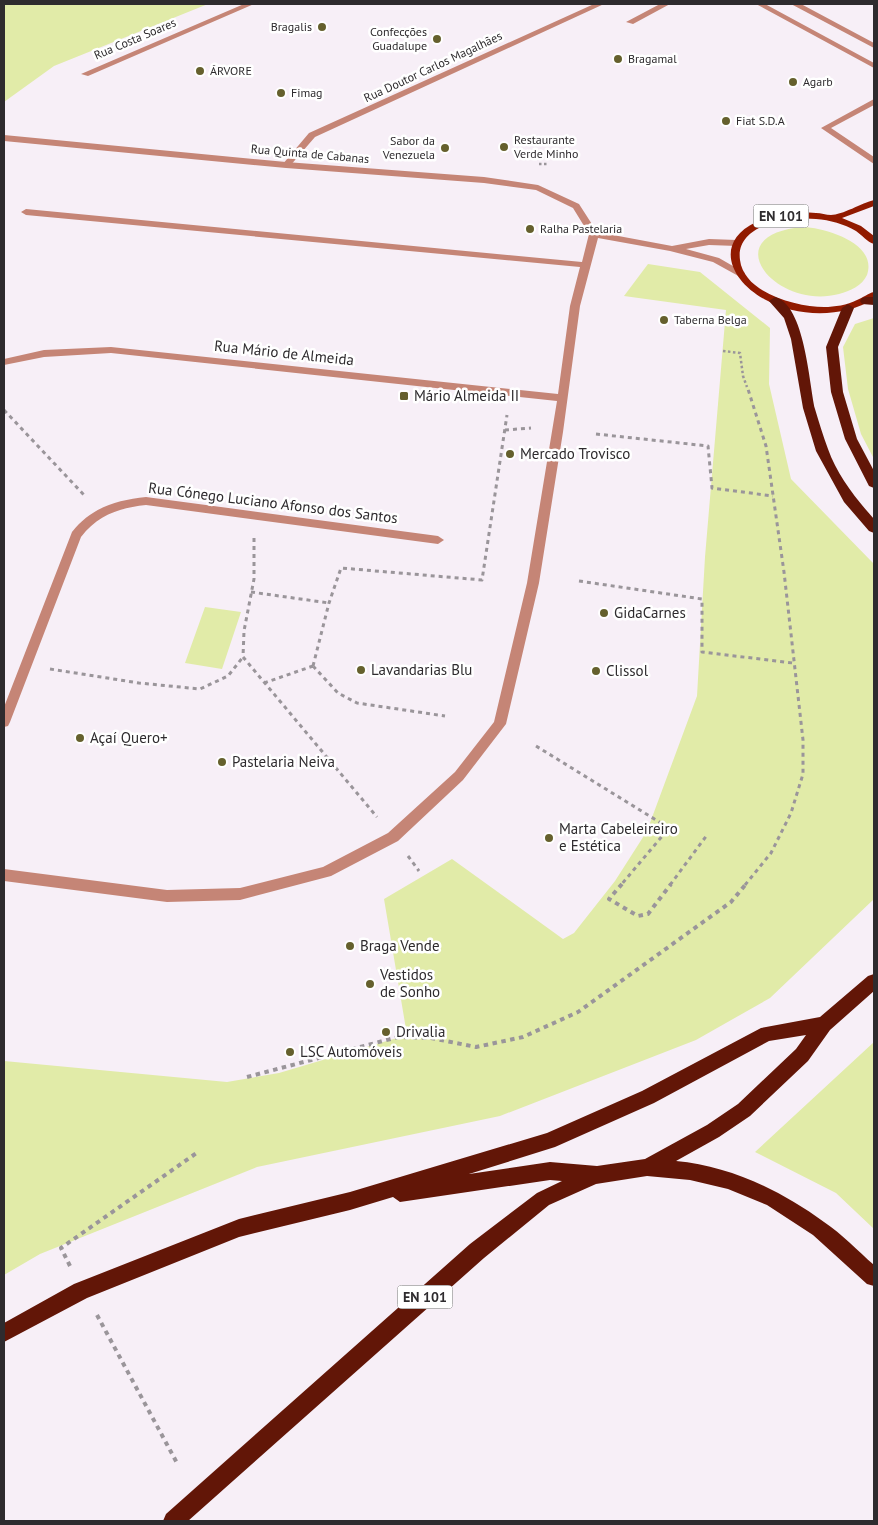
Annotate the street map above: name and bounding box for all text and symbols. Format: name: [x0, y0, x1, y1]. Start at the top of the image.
street label: Rua Costa Soares: [91, 14, 178, 63]
place label: Bragalis: [271, 19, 312, 34]
marker: Bragalis: [316, 21, 328, 33]
place label: Confecções Guadalupe: [370, 24, 427, 53]
street label: Rua Doutor Carlos Magalhães: [361, 28, 504, 105]
marker: Confecções Guadalupe: [431, 33, 443, 45]
place label: Bragamal: [628, 51, 677, 66]
marker: Bragamal: [612, 53, 624, 65]
place label: ÁRVORE: [210, 63, 252, 78]
marker: ÁRVORE: [194, 65, 206, 77]
place label: Agarb: [803, 74, 833, 89]
marker: Agarb: [787, 76, 799, 88]
place label: Fimag: [291, 85, 323, 100]
marker: Fimag: [275, 87, 287, 99]
place label: Fiat S.D.A: [736, 113, 785, 128]
marker: Fiat S.D.A: [720, 115, 732, 127]
place label: Restaurante Verde Minho: [513, 132, 578, 161]
place label: Sabor da Venezuela: [382, 133, 435, 162]
street label: Rua Quinta de Cabanas: [250, 141, 370, 166]
marker: Restaurante Verde Minho: [498, 141, 510, 153]
marker: Sabor da Venezuela: [439, 142, 451, 154]
road number: EN 101: [754, 205, 808, 228]
place label: Ralha Pastelaria: [540, 221, 622, 236]
marker: Ralha Pastelaria: [524, 223, 536, 235]
place label: Taberna Belga: [674, 312, 747, 327]
marker: Taberna Belga: [658, 314, 670, 326]
street label: Rua Mário de Almeida: [213, 336, 355, 369]
place label: Mário Almeida II: [414, 386, 519, 405]
marker: Mário Almeida II: [398, 390, 410, 402]
place label: Mercado Trovisco: [520, 444, 630, 463]
marker: Mercado Trovisco: [504, 448, 516, 460]
street label: Rua Cónego Luciano Afonso dos Santos: [147, 478, 399, 527]
place label: GidaCarnes: [614, 603, 686, 622]
marker: GidaCarnes: [598, 607, 610, 619]
place label: Lavandarias Blu: [371, 660, 472, 679]
place label: Clissol: [606, 661, 649, 680]
marker: Lavandarias Blu: [355, 664, 367, 676]
marker: Clissol: [590, 665, 602, 677]
place label: Açaí Quero+: [90, 728, 168, 747]
marker: Açaí Quero+: [74, 732, 86, 744]
place label: Pastelaria Neiva: [232, 752, 335, 771]
marker: Pastelaria Neiva: [216, 756, 228, 768]
place label: Marta Cabeleireiro e Estética: [559, 819, 678, 855]
marker: Marta Cabeleireiro e Estética: [543, 832, 555, 844]
place label: Braga Vende: [360, 936, 440, 955]
marker: Braga Vende: [344, 940, 356, 952]
place label: Vestidos de Sonho: [379, 965, 440, 1001]
marker: Vestidos de Sonho: [364, 978, 376, 990]
place label: Drivalia: [396, 1022, 445, 1041]
marker: Drivalia: [380, 1026, 392, 1038]
place label: LSC Automóveis: [300, 1042, 402, 1061]
marker: LSC Automóveis: [284, 1046, 296, 1058]
road number: EN 101: [398, 1285, 452, 1308]

